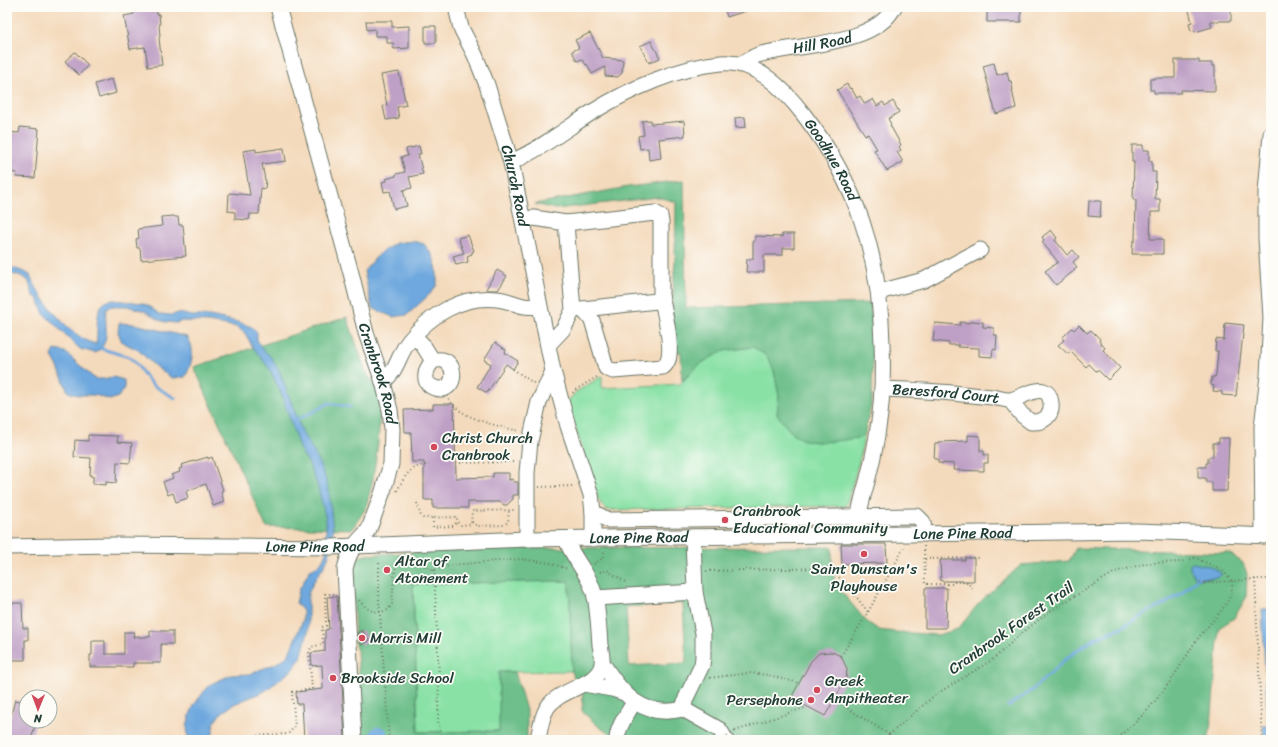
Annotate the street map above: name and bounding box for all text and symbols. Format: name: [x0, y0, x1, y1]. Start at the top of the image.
street label: Hill Road: [791, 24, 856, 61]
street label: Goodhue Road: [797, 113, 866, 206]
street label: Church Road: [493, 142, 537, 230]
street label: Cranbrook Road: [351, 320, 404, 426]
street label: Beresford Court: [892, 376, 1002, 411]
place label: Christ Church Cranbrook: [442, 425, 533, 468]
marker: Christ Church Cranbrook: [429, 442, 439, 452]
place label: Cranbrook Educational Community: [733, 498, 888, 541]
marker: Cranbrook Educational Community: [720, 515, 730, 525]
street label: Lone Pine Road: [913, 520, 1014, 547]
street label: Lone Pine Road: [589, 524, 690, 551]
street label: Lone Pine Road: [265, 533, 366, 560]
place label: Altar of Atonement: [394, 548, 469, 591]
marker: Saint Dunstan's Playhouse: [859, 549, 869, 559]
place label: Saint Dunstan's Playhouse: [811, 556, 917, 599]
marker: Altar of Atonement: [382, 565, 392, 575]
street label: Cranbrook Forest Trail: [943, 574, 1080, 681]
place label: Morris Mill: [370, 625, 442, 651]
marker: Morris Mill: [357, 633, 367, 643]
place label: Brookside School: [341, 665, 454, 691]
place label: Greek Ampitheater: [824, 668, 909, 711]
marker: Brookside School: [328, 673, 338, 683]
marker: Greek Ampitheater: [812, 685, 822, 695]
place label: Persephone: [726, 687, 803, 713]
north arrow: [18, 689, 58, 729]
marker: Persephone: [806, 695, 816, 705]
text: N: [33, 709, 43, 728]

